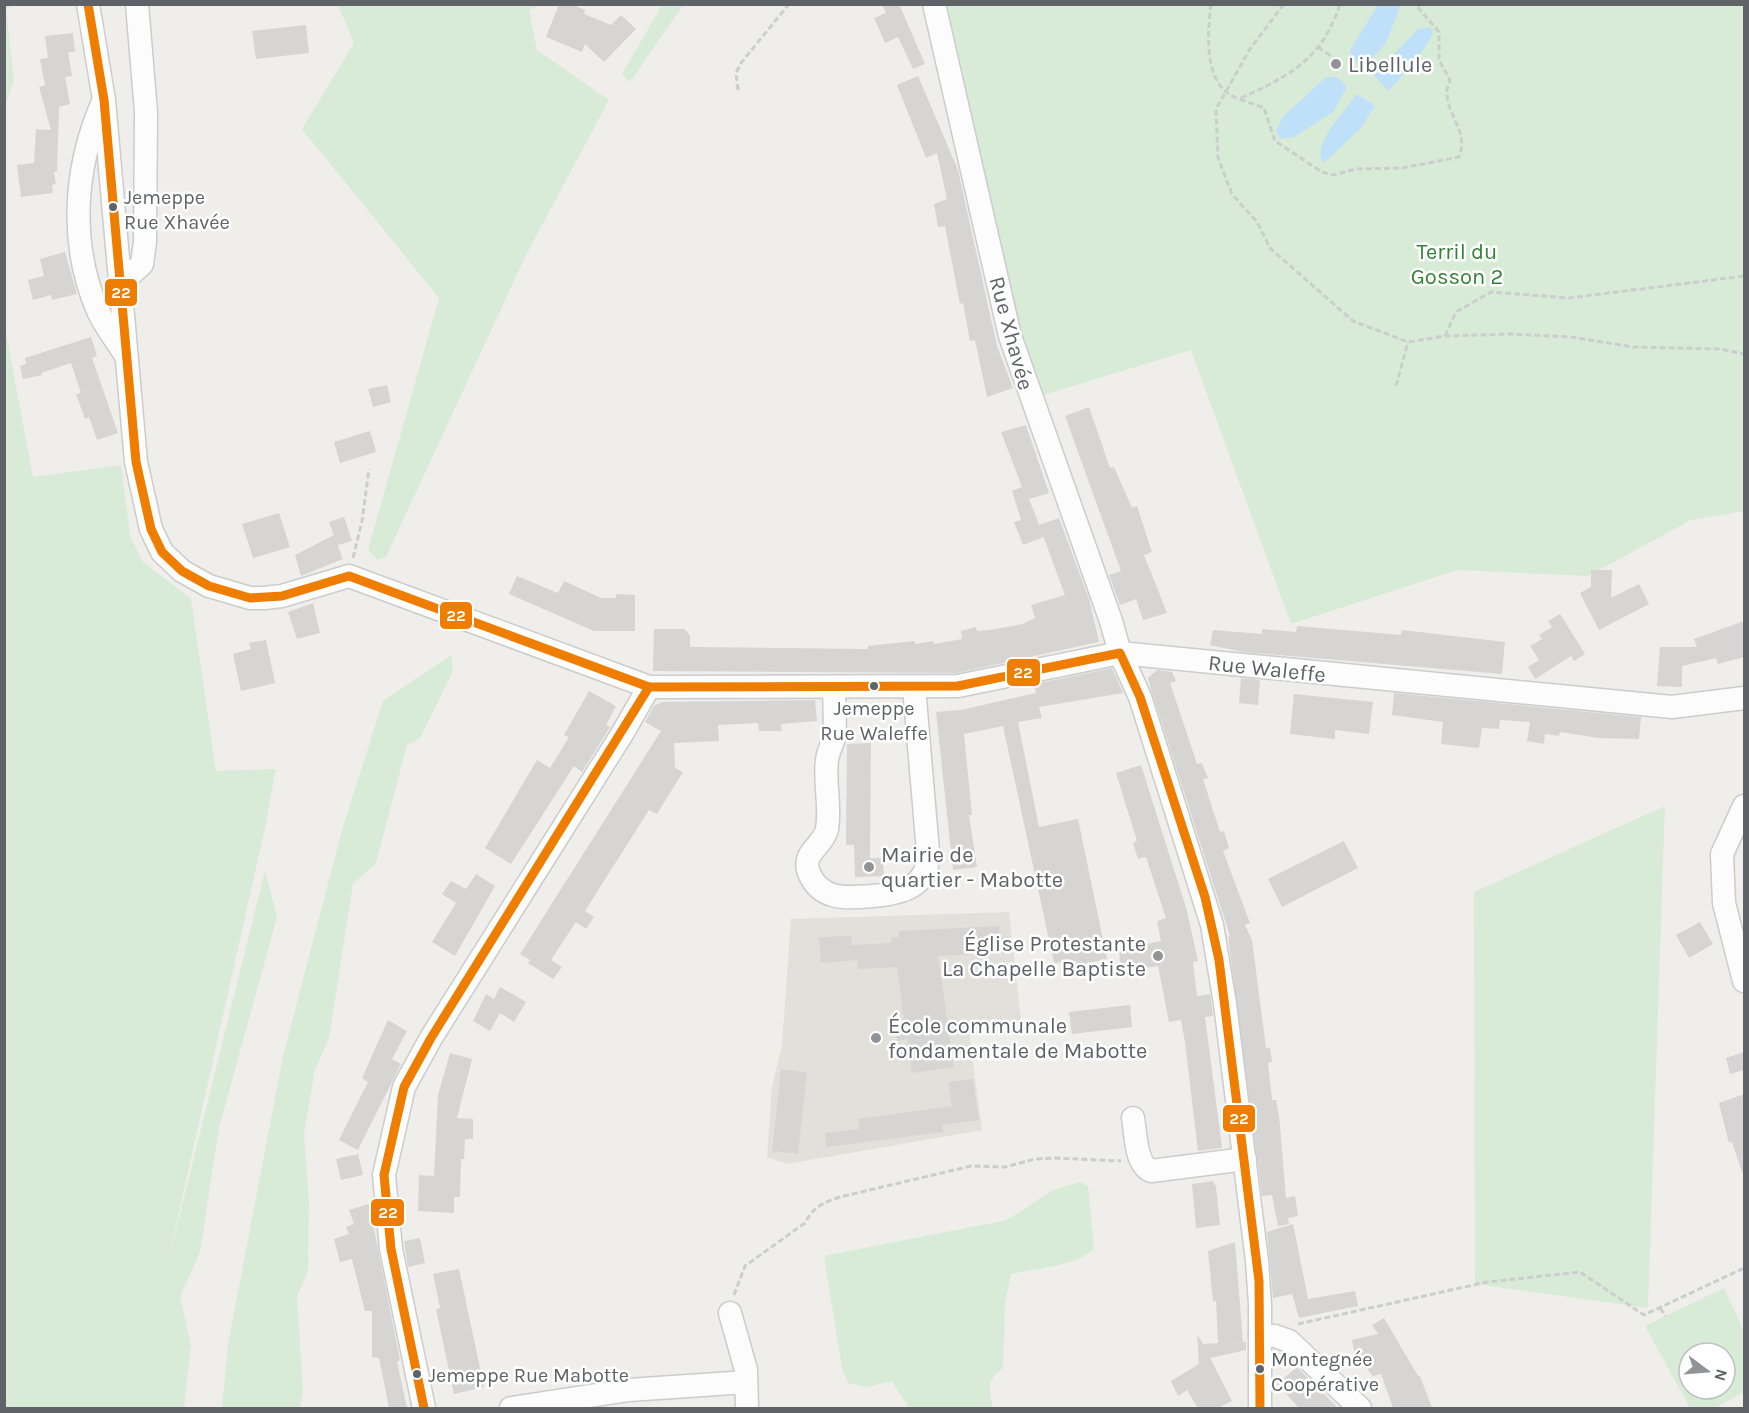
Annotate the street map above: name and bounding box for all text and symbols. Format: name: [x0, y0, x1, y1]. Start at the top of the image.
place label: Libellule: [1348, 52, 1432, 78]
marker: Libellule: [1329, 57, 1343, 71]
place label: Jemeppe Rue Xhavée: [124, 186, 230, 234]
marker: Jemeppe Rue Xhavée: [107, 201, 119, 213]
park label: Terril du Gosson 2: [1411, 239, 1503, 290]
street label: Rue Xhavée: [983, 274, 1039, 393]
line badge: 22: [104, 278, 138, 307]
text: 22: [111, 283, 131, 302]
line badge: 22: [439, 601, 473, 630]
text: 22: [446, 606, 466, 625]
street label: Rue Waleffe: [1207, 650, 1327, 688]
line badge: 22: [1006, 658, 1041, 687]
text: 22: [1013, 663, 1033, 682]
marker: Jemeppe Rue Waleffe: [868, 680, 880, 692]
place label: Jemeppe Rue Waleffe: [820, 697, 928, 745]
place label: Mairie de quartier - Mabotte: [881, 842, 1063, 893]
marker: Mairie de quartier - Mabotte: [862, 860, 876, 874]
place label: Église Protestante La Chapelle Baptiste: [942, 930, 1146, 982]
marker: Église Protestante La Chapelle Baptiste: [1151, 949, 1165, 963]
place label: École communale fondamentale de Mabotte: [888, 1012, 1147, 1064]
marker: École communale fondamentale de Mabotte: [869, 1031, 883, 1045]
line badge: 22: [1222, 1104, 1256, 1133]
text: 22: [1229, 1109, 1249, 1128]
line badge: 22: [370, 1198, 405, 1227]
text: 22: [378, 1203, 398, 1222]
north arrow: [1677, 1341, 1737, 1401]
place label: Montegnée Coopérative: [1271, 1348, 1379, 1396]
marker: Montegnée Coopérative: [1254, 1363, 1266, 1375]
place label: Jemeppe Rue Mabotte: [428, 1364, 629, 1387]
text: N: [1710, 1367, 1732, 1383]
marker: Jemeppe Rue Mabotte: [411, 1368, 423, 1380]

